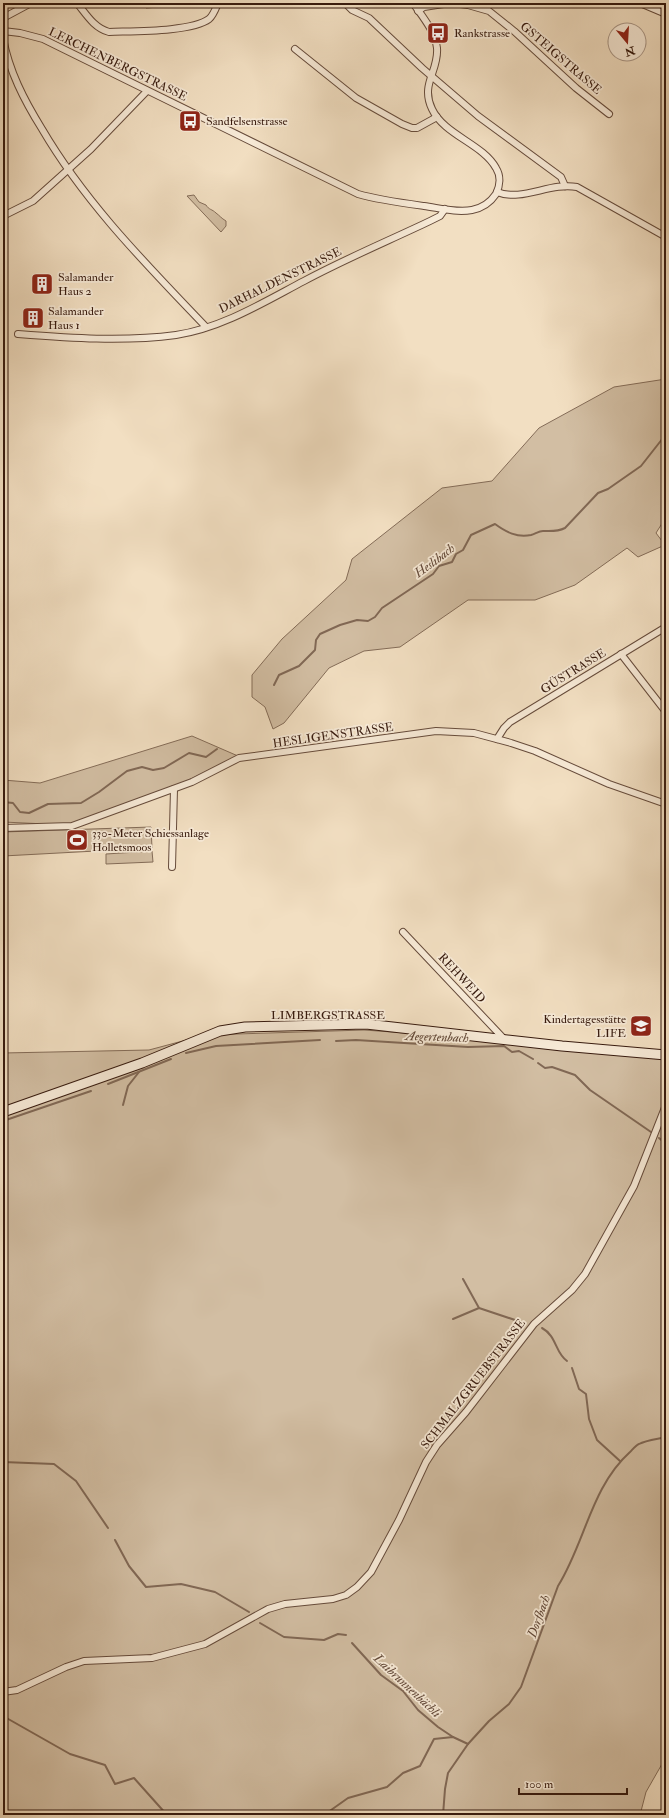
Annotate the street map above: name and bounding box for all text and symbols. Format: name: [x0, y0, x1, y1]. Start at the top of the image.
street label: GSTEIGSTRASSE: [517, 19, 605, 98]
bus stop icon: Rankstrasse: [425, 20, 451, 46]
north arrow: [607, 22, 647, 62]
street label: LERCHENBERGSTRASSE: [46, 24, 190, 105]
place label: Rankstrasse: [454, 26, 510, 41]
text: N: [622, 43, 638, 59]
bus stop icon: Sandfelsenstrasse: [177, 108, 203, 134]
place label: Sandfelsenstrasse: [206, 114, 288, 129]
street label: DARHALDENSTRASSE: [216, 244, 344, 317]
place label: Salamander Haus 2: [58, 270, 114, 299]
building icon: Salamander Haus 2: [29, 271, 55, 297]
place label: Salamander Haus 1: [48, 304, 104, 333]
building icon: Salamander Haus 1: [20, 305, 46, 331]
water label: Heslibach: [410, 540, 458, 582]
street label: GÜSTRASSE: [538, 645, 609, 697]
street label: HESLIGENSTRASSE: [272, 720, 395, 751]
place label: 330-Meter Schiessanlage Holletsmoos: [92, 826, 209, 855]
sports icon: 330-Meter Schiessanlage Holletsmoos: [64, 827, 90, 853]
street label: REHWEID: [435, 950, 489, 1006]
street label: LIMBERGSTRASSE: [271, 1008, 385, 1023]
place label: Kindertagesstätte LIFE: [543, 1012, 626, 1041]
school or university icon: Kindertagesstätte LIFE: [628, 1013, 654, 1039]
water label: Aegertenbach: [403, 1028, 469, 1046]
street label: SCHMALZGRUEBSTRASSE: [418, 1316, 529, 1452]
water label: Dorfbach: [524, 1593, 554, 1641]
water label: Laibrunnenbächli: [370, 1650, 445, 1721]
scale bar: [519, 1770, 627, 1796]
text: 100 m: [525, 1777, 554, 1792]

